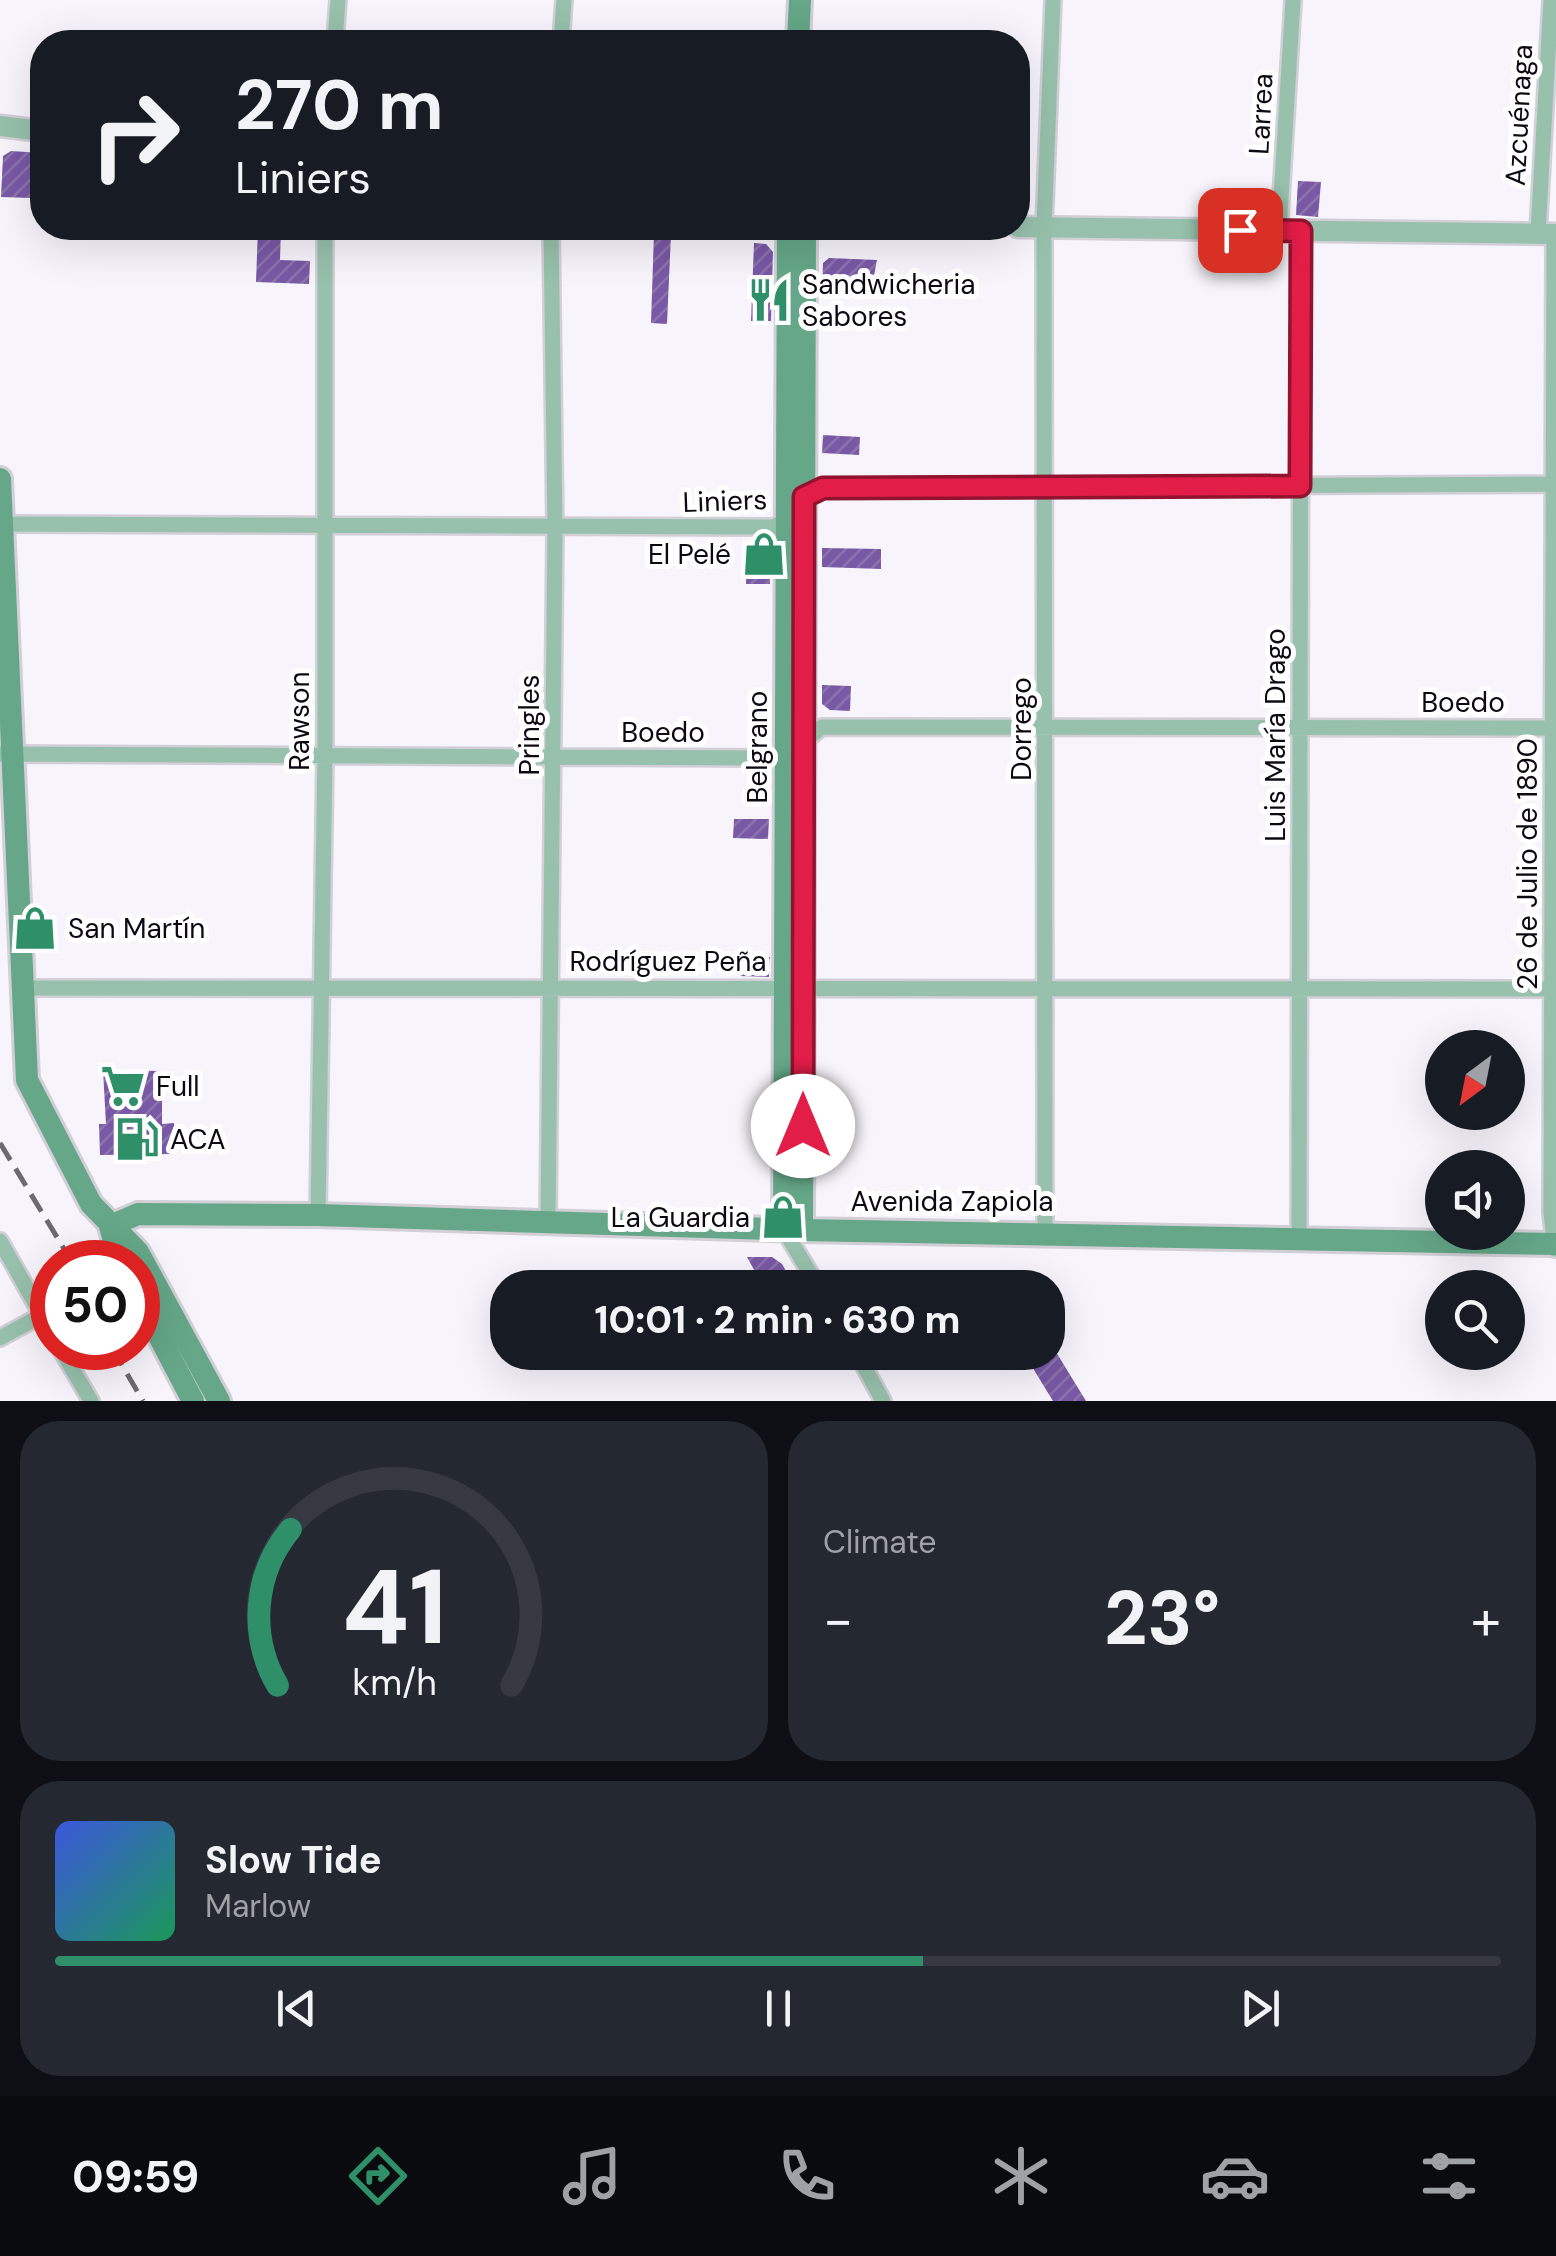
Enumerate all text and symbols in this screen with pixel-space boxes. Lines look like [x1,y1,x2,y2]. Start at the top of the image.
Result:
street label: Azcuénaga [1497,43,1541,187]
text: 270 m [235,60,444,151]
icon: right [70,70,200,200]
street label: Larrea [1240,72,1282,156]
text: Liniers [235,148,371,207]
pin [1198,188,1283,273]
icon: arrive [1213,203,1268,258]
place label: Sandwicheria Sabores [802,266,976,335]
restaurant icon: Sandwicheria Sabores [745,276,793,324]
street label: Liniers [682,481,768,521]
shop icon: El Pelé [740,530,788,578]
place label: El Pelé [648,536,731,573]
street label: Luis María Drago [1257,628,1294,842]
street label: Rawson [281,671,318,771]
street label: Pringles [511,674,548,776]
street label: Dorrego [1003,677,1040,781]
street label: Boedo [1421,684,1505,721]
street label: Belgrano [739,691,776,803]
street label: Boedo [621,714,705,751]
street label: 26 de Julio de 1890 [1509,738,1546,990]
shop icon: San Martín [11,904,59,952]
place label: San Martín [68,910,205,947]
street label: Rodríguez Peña [569,943,767,980]
north arrow [1425,1030,1525,1130]
map controls [1425,1030,1525,1370]
supermarket icon: Full [99,1062,147,1110]
place label: Full [156,1068,200,1105]
position arrow [751,1074,855,1178]
fuel station icon: ACA [113,1115,161,1163]
place label: ACA [170,1121,226,1158]
button: sound [1425,1150,1525,1250]
street label: Avenida Zapiola [851,1183,1053,1220]
shop icon: La Guardia [759,1193,807,1241]
place label: La Guardia [611,1199,750,1236]
speed limit sign: 50 [30,1240,160,1370]
button: search [1425,1270,1525,1370]
text: 10:01 · 2 min · 630 m [595,1295,960,1345]
text: Climate [823,1521,937,1563]
text: 41 [341,1540,447,1675]
text: 23° [1104,1570,1220,1667]
text: − [823,1584,853,1656]
text: + [1471,1584,1501,1656]
text: km/h [352,1660,436,1706]
text: Slow Tide [205,1835,382,1885]
text: Marlow [205,1885,311,1927]
icon: previous [269,1981,324,2036]
icon: pause [751,1981,806,2036]
icon: next [1233,1981,1288,2036]
icon: directions [343,2141,413,2211]
icon: music [557,2141,627,2211]
icon: phone [772,2141,842,2211]
icon: climate [986,2141,1056,2211]
icon: car [1200,2141,1270,2211]
icon: filters [1414,2141,1484,2211]
text: 09:59 [72,2147,199,2206]

